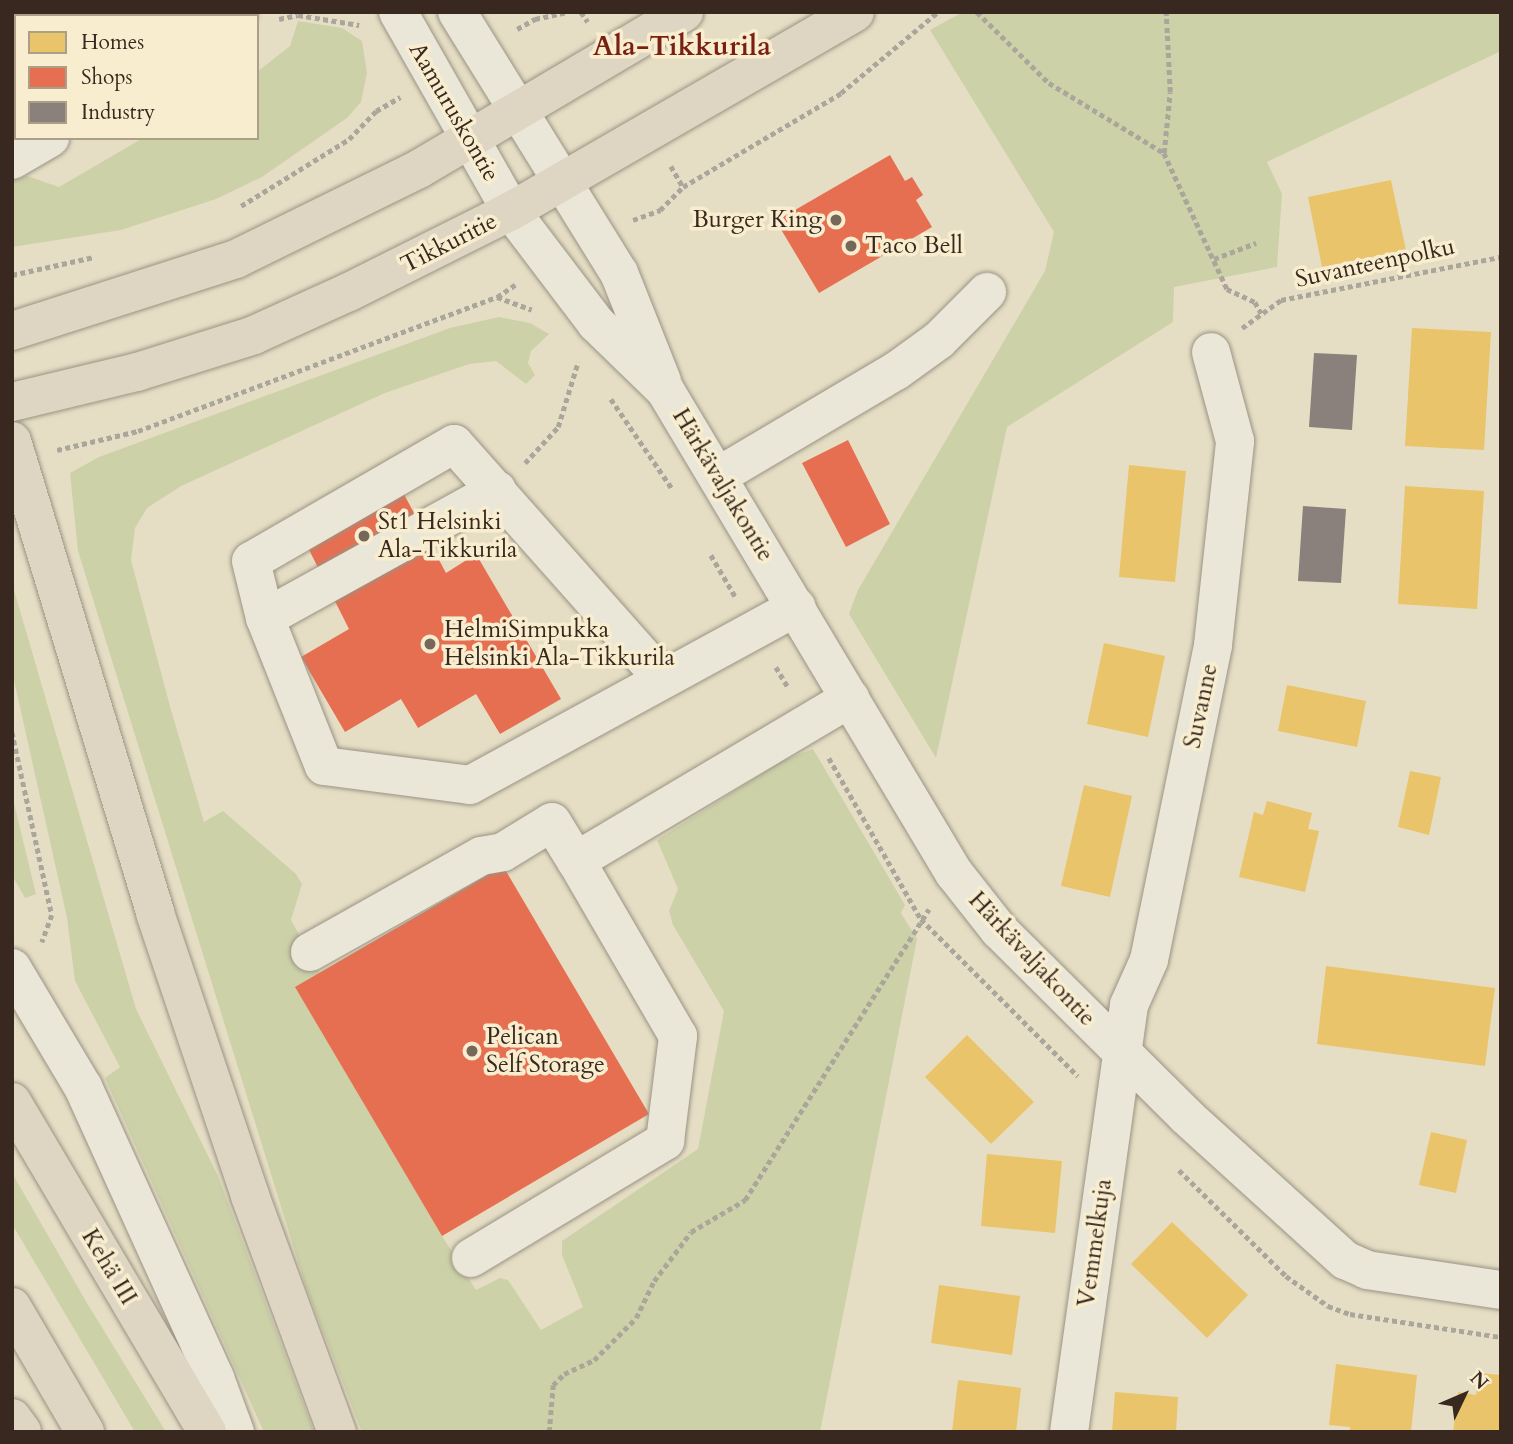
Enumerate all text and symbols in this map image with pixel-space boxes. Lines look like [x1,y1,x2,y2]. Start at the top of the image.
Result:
legend [14,14,259,140]
text: Homes [81,28,144,57]
district label: Ala-Tikkurila [593,29,771,63]
street label: Aamuruskontie [403,37,505,187]
text: Shops [81,63,133,92]
text: Industry [81,98,155,127]
place label: Burger King [693,206,822,234]
street label: Tikkuritie [396,207,502,279]
marker: Burger King [828,212,844,228]
place label: Taco Bell [865,232,963,260]
street label: Suvanteenpolku [1293,232,1457,294]
marker: Taco Bell [843,238,859,254]
street label: Härkävaljakontie [666,403,780,567]
place label: St1 Helsinki Ala-Tikkurila [378,508,517,564]
marker: St1 Helsinki Ala-Tikkurila [356,528,372,544]
place label: HelmiSimpukka Helsinki Ala-Tikkurila [444,616,675,672]
marker: HelmiSimpukka Helsinki Ala-Tikkurila [422,636,438,652]
street label: Suvanne [1178,661,1224,751]
street label: Härkävaljakontie [962,886,1102,1032]
place label: Pelican Self Storage [486,1023,605,1079]
marker: Pelican Self Storage [464,1043,480,1059]
street label: Vemmelkuja [1072,1177,1118,1309]
street label: Kehä III [75,1224,143,1310]
north arrow [1429,1360,1499,1430]
text: N [1464,1365,1494,1395]

